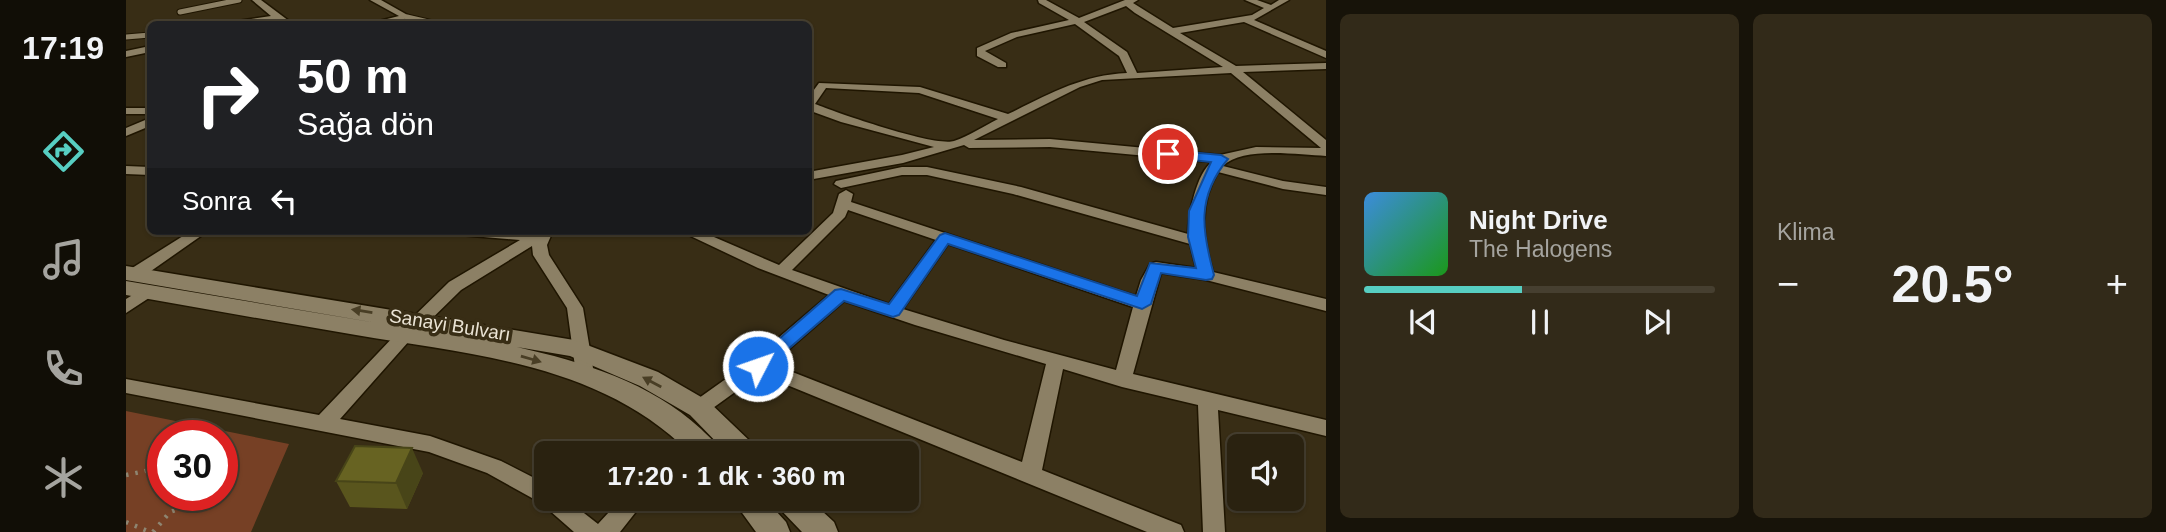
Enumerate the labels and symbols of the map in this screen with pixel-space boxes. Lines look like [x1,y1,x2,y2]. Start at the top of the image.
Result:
pin [1138,124,1198,184]
one-way arrow [351,305,373,316]
street label: Sanayi Bulvarı [388,305,512,345]
position arrow [721,329,795,403]
one-way arrow [520,354,542,365]
one-way arrow [642,376,662,388]
speed limit sign: 30 [147,420,238,511]

